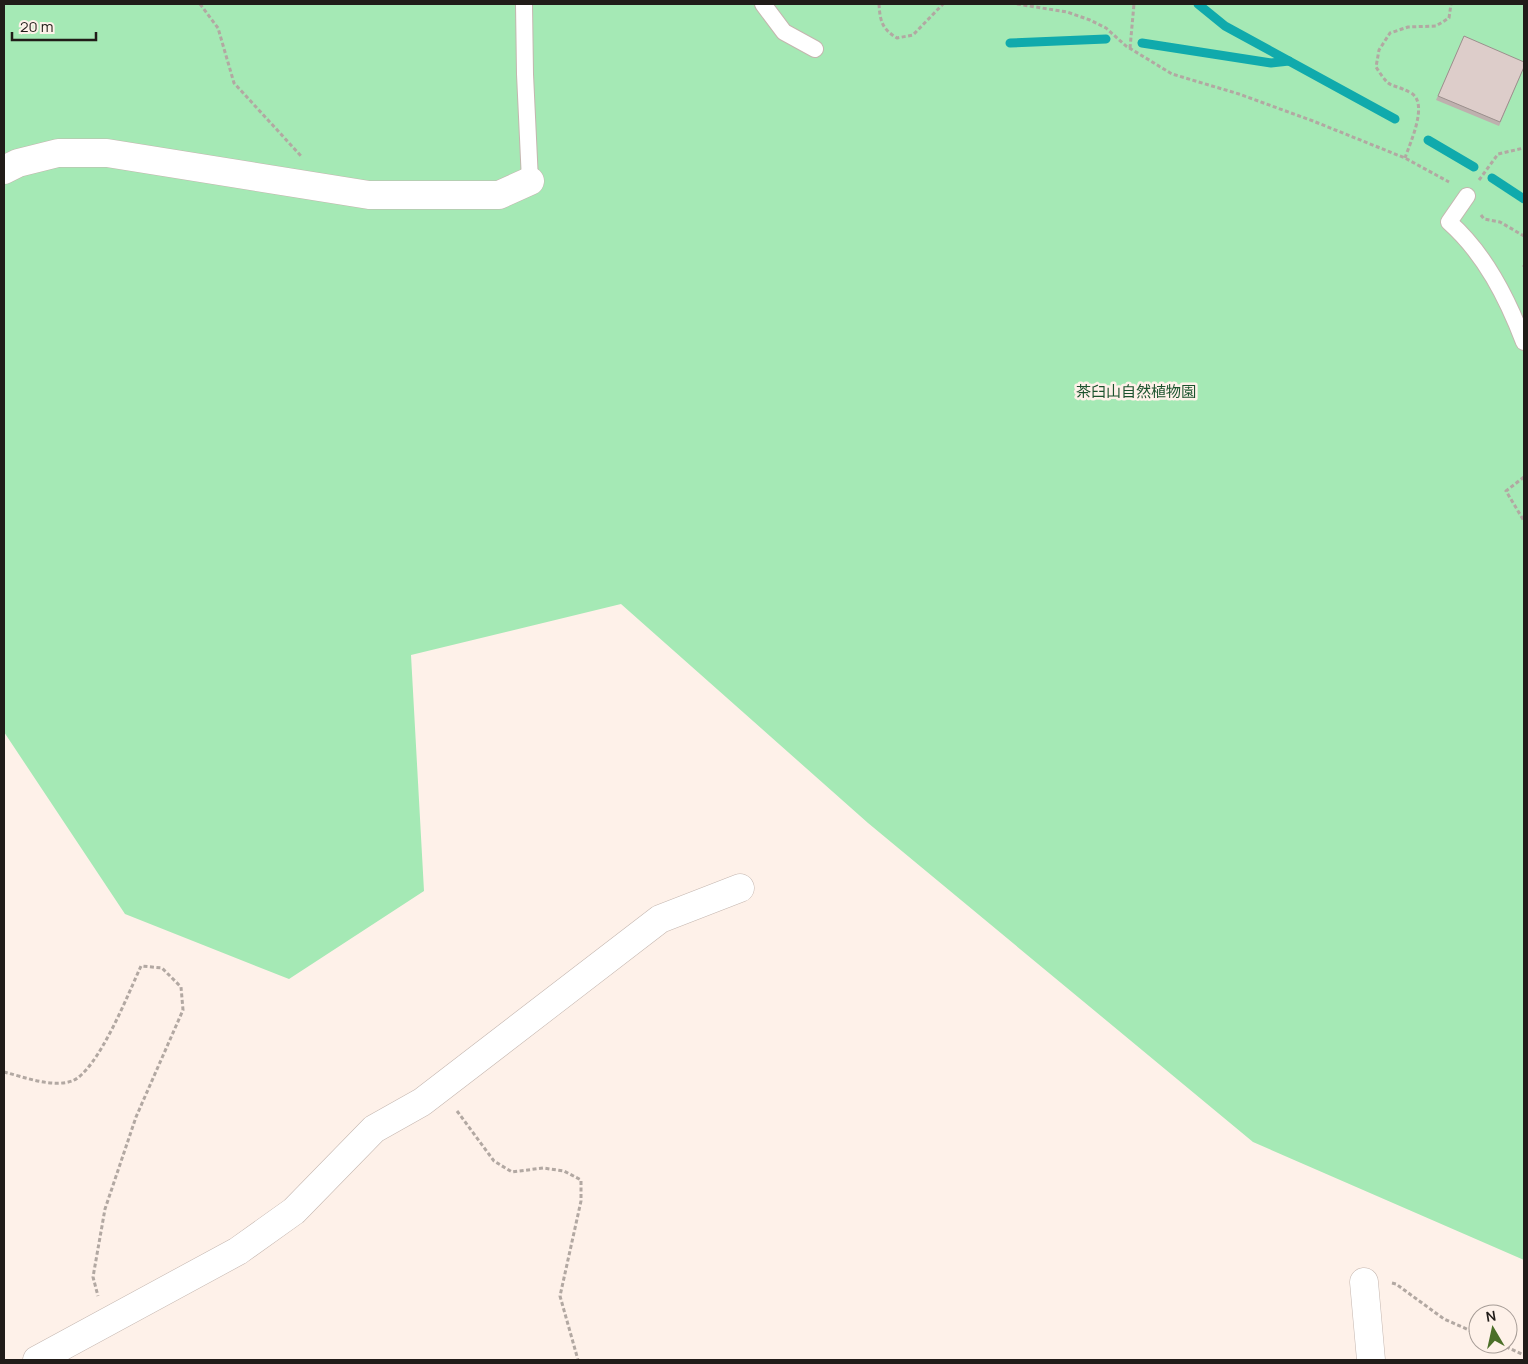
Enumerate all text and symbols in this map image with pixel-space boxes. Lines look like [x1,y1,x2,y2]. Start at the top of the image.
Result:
scale bar [12,10,96,42]
text: 20 m [20,16,53,37]
park label: 茶臼山自然植物園 [1076,381,1196,402]
north arrow [1468,1304,1518,1354]
text: N [1484,1305,1497,1326]

